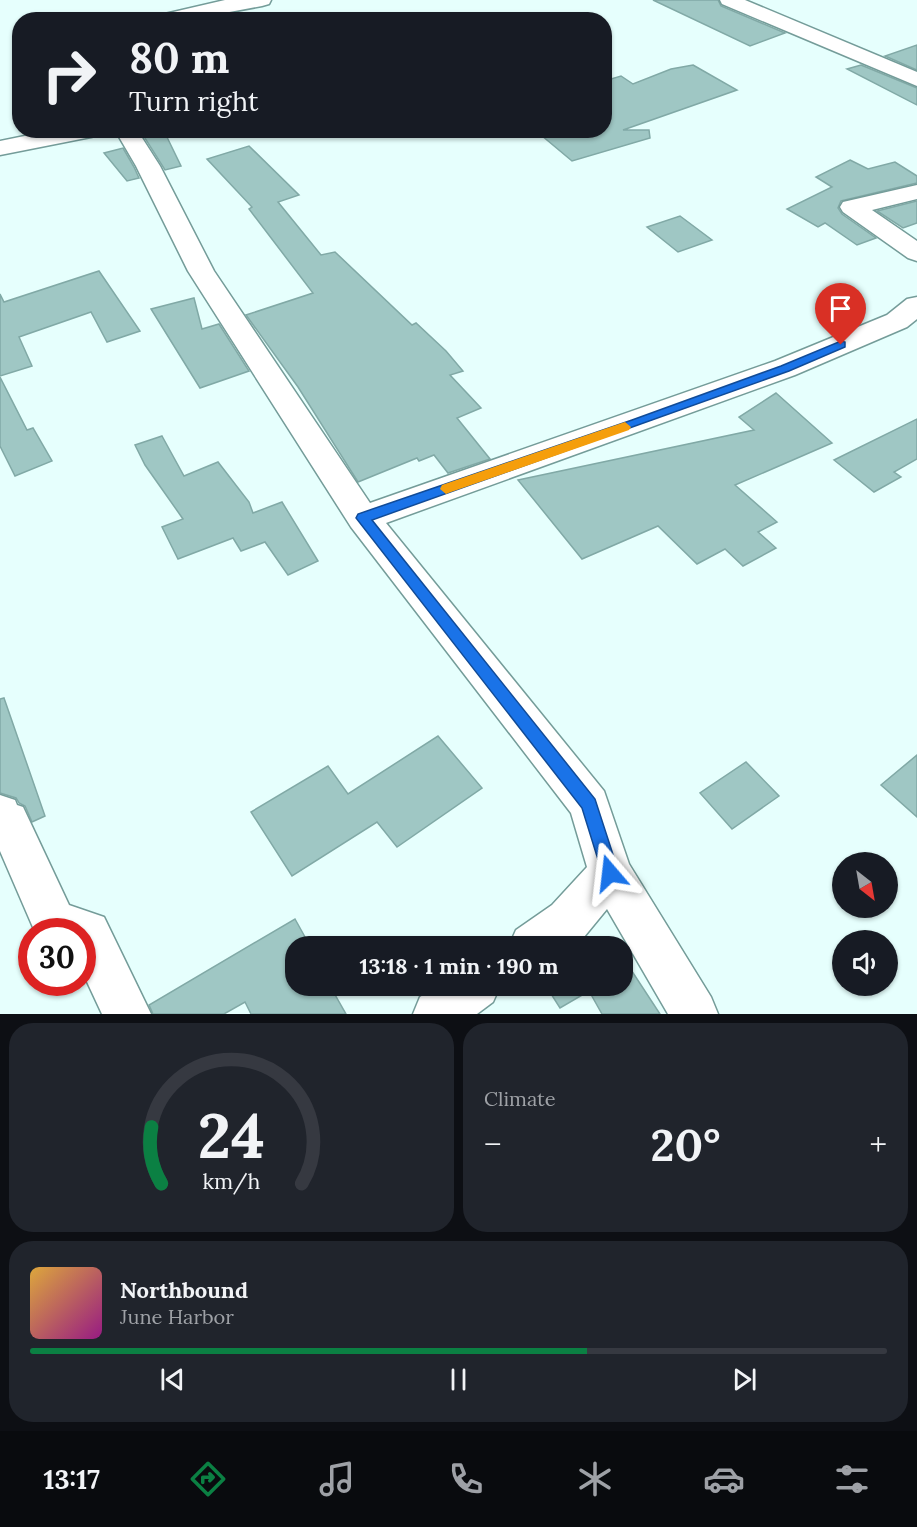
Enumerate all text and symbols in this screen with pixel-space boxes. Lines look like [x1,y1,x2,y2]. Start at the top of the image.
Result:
text: 80 m [129,31,229,85]
icon: right [30,36,108,114]
text: Turn right [129,84,258,118]
pin [815,283,866,345]
icon: arrive [824,292,857,325]
position arrow [578,841,642,905]
north arrow [832,852,898,918]
map controls [832,852,898,996]
speed limit sign: 30 [18,918,96,996]
button: sound [832,930,898,996]
text: 13:18 · 1 min · 190 m [359,952,559,980]
text: Climate [484,1086,556,1111]
text: 24 [198,1095,265,1175]
text: 20° [651,1116,720,1173]
text: − [484,1123,502,1165]
text: + [869,1123,887,1165]
text: km/h [203,1168,261,1196]
text: Northbound [120,1276,248,1304]
text: June Harbor [120,1304,234,1329]
icon: previous [156,1363,189,1396]
icon: pause [442,1363,475,1396]
icon: next [728,1363,761,1396]
icon: directions [187,1458,229,1500]
icon: music [316,1458,358,1500]
icon: phone [445,1458,487,1500]
icon: climate [574,1458,616,1500]
icon: car [703,1458,745,1500]
icon: filters [831,1458,873,1500]
text: 13:17 [43,1462,100,1496]

